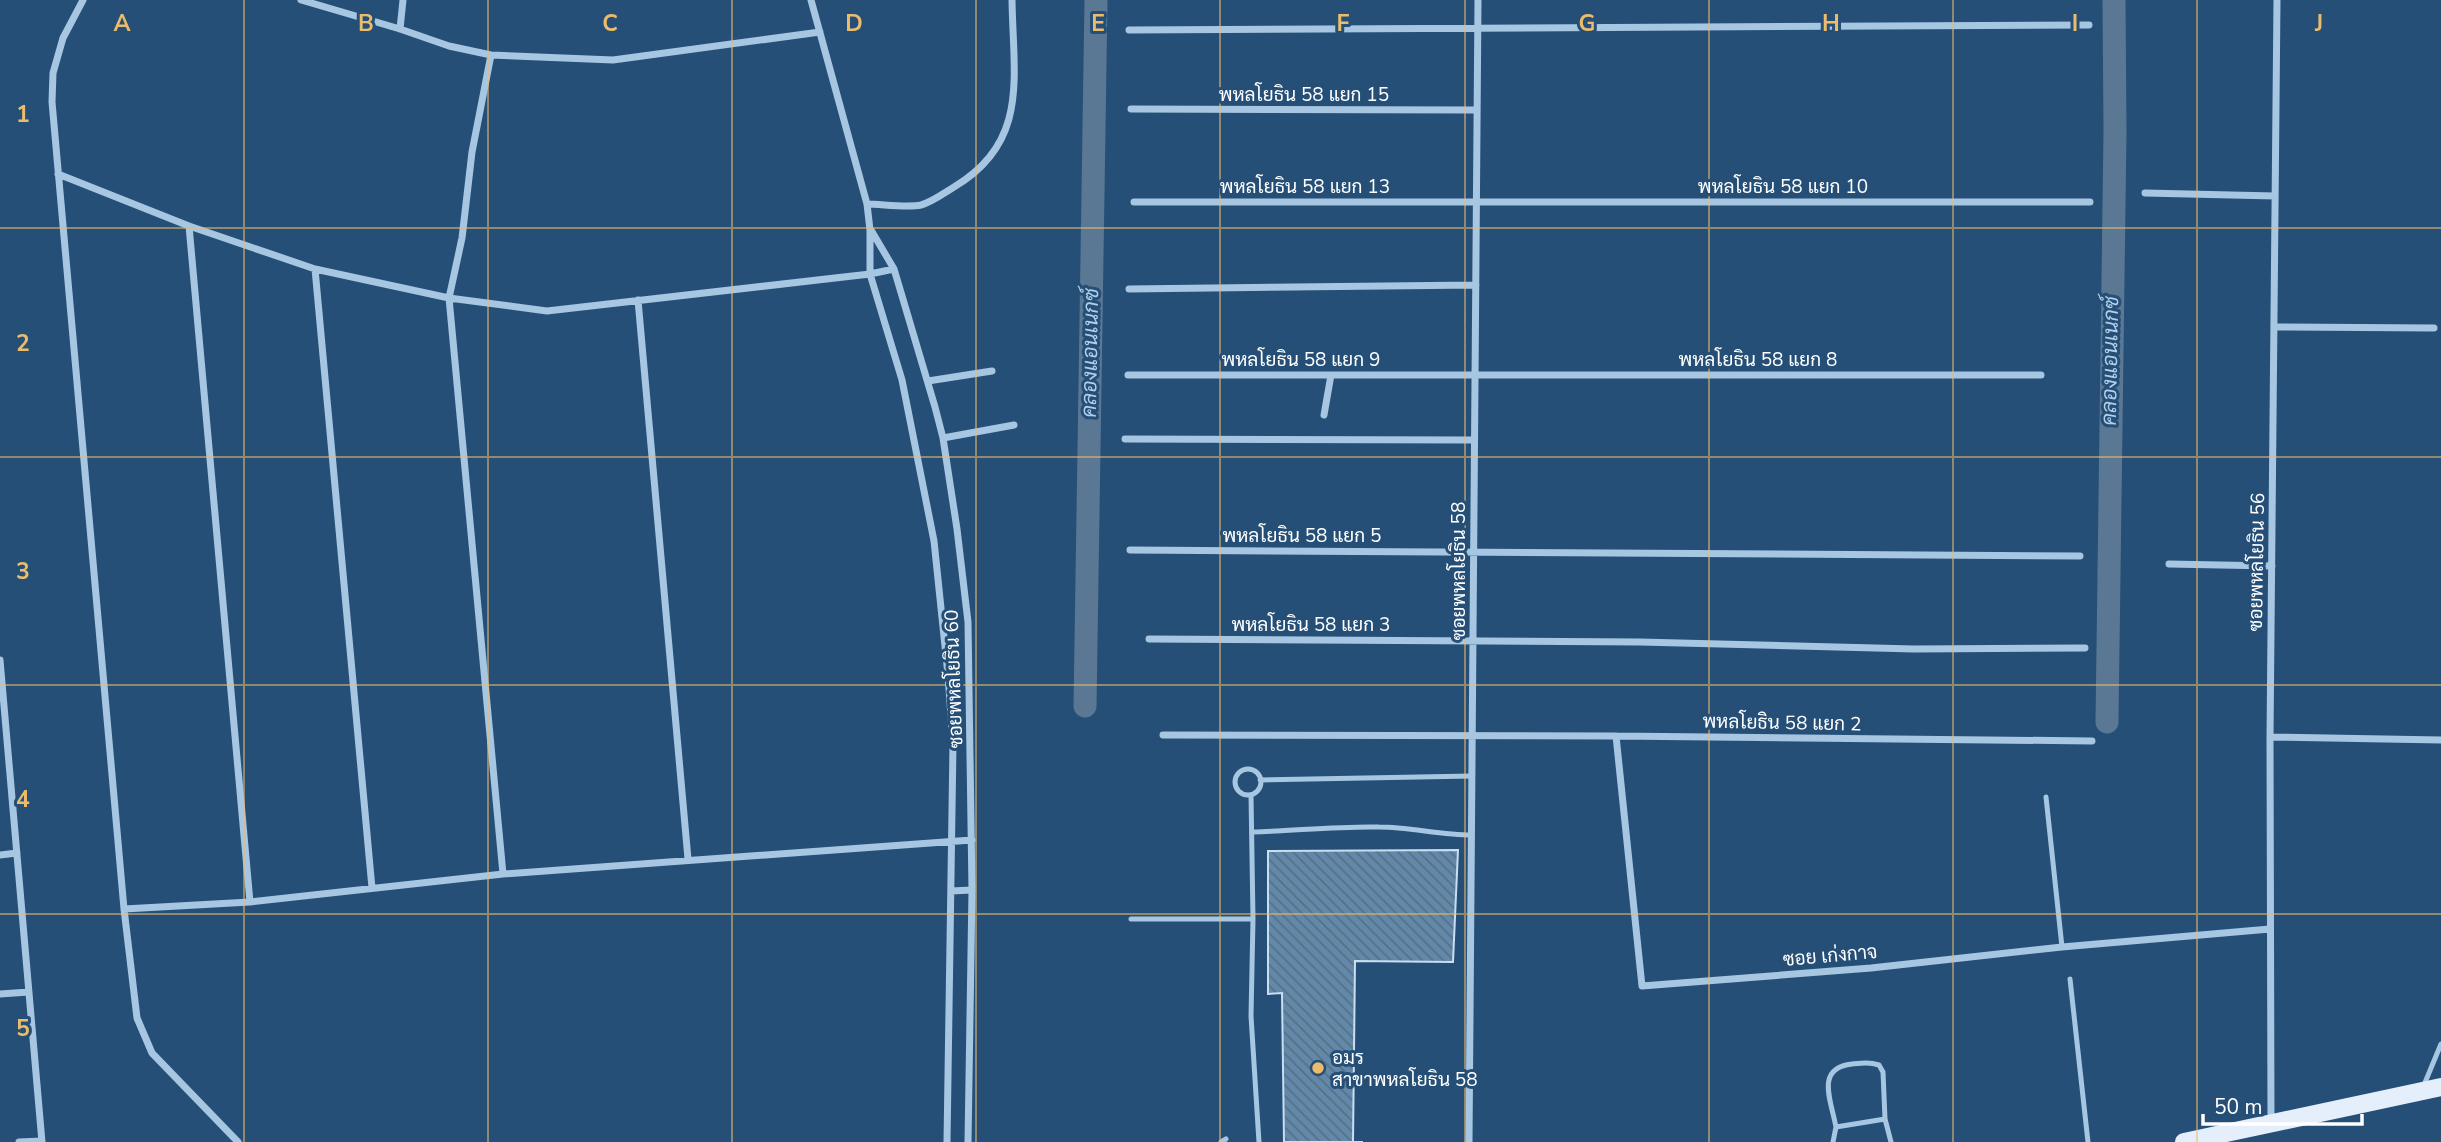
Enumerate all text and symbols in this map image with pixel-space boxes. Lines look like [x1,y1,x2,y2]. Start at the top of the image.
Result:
text: A [113,8,131,39]
text: B [358,8,374,39]
text: C [602,8,618,39]
text: D [845,8,863,39]
text: E [1091,8,1105,39]
text: F [1337,8,1350,39]
text: G [1579,8,1595,39]
text: H [1822,8,1840,39]
text: I [2072,8,2078,39]
text: J [2314,8,2323,39]
street label: พหลโยธิน 58 แยก 15 [1219,82,1389,108]
text: 1 [16,99,30,130]
street label: พหลโยธิน 58 แยก 13 [1220,174,1390,200]
street label: พหลโยธิน 58 แยก 10 [1698,174,1868,200]
water label: คลองแอนเนกซ์ [1075,285,1105,418]
water label: คลองแอนเนกซ์ [2095,293,2125,426]
text: 2 [16,328,30,359]
street label: พหลโยธิน 58 แยก 9 [1222,347,1380,373]
street label: พหลโยธิน 58 แยก 8 [1679,347,1837,373]
street label: ซอยพหลโยธิน 56 [2243,492,2271,632]
street label: ซอยพหลโยธิน 58 [1446,502,1472,640]
street label: พหลโยธิน 58 แยก 5 [1223,523,1381,549]
text: 3 [16,556,30,587]
street label: ซอยพหลโยธิน 60 [939,609,969,749]
street label: พหลโยธิน 58 แยก 3 [1232,612,1390,638]
street label: พหลโยธิน 58 แยก 2 [1702,709,1862,737]
text: 4 [16,784,30,815]
street label: ซอย เก่งกาจ [1782,939,1878,973]
text: 5 [16,1013,30,1044]
place label: อมร สาขาพหลโยธิน 58 [1332,1045,1478,1093]
marker: อมร สาขาพหลโยธิน 58 [1310,1060,1326,1076]
scale bar [2203,1082,2362,1126]
text: 50 m [2214,1093,2263,1121]

